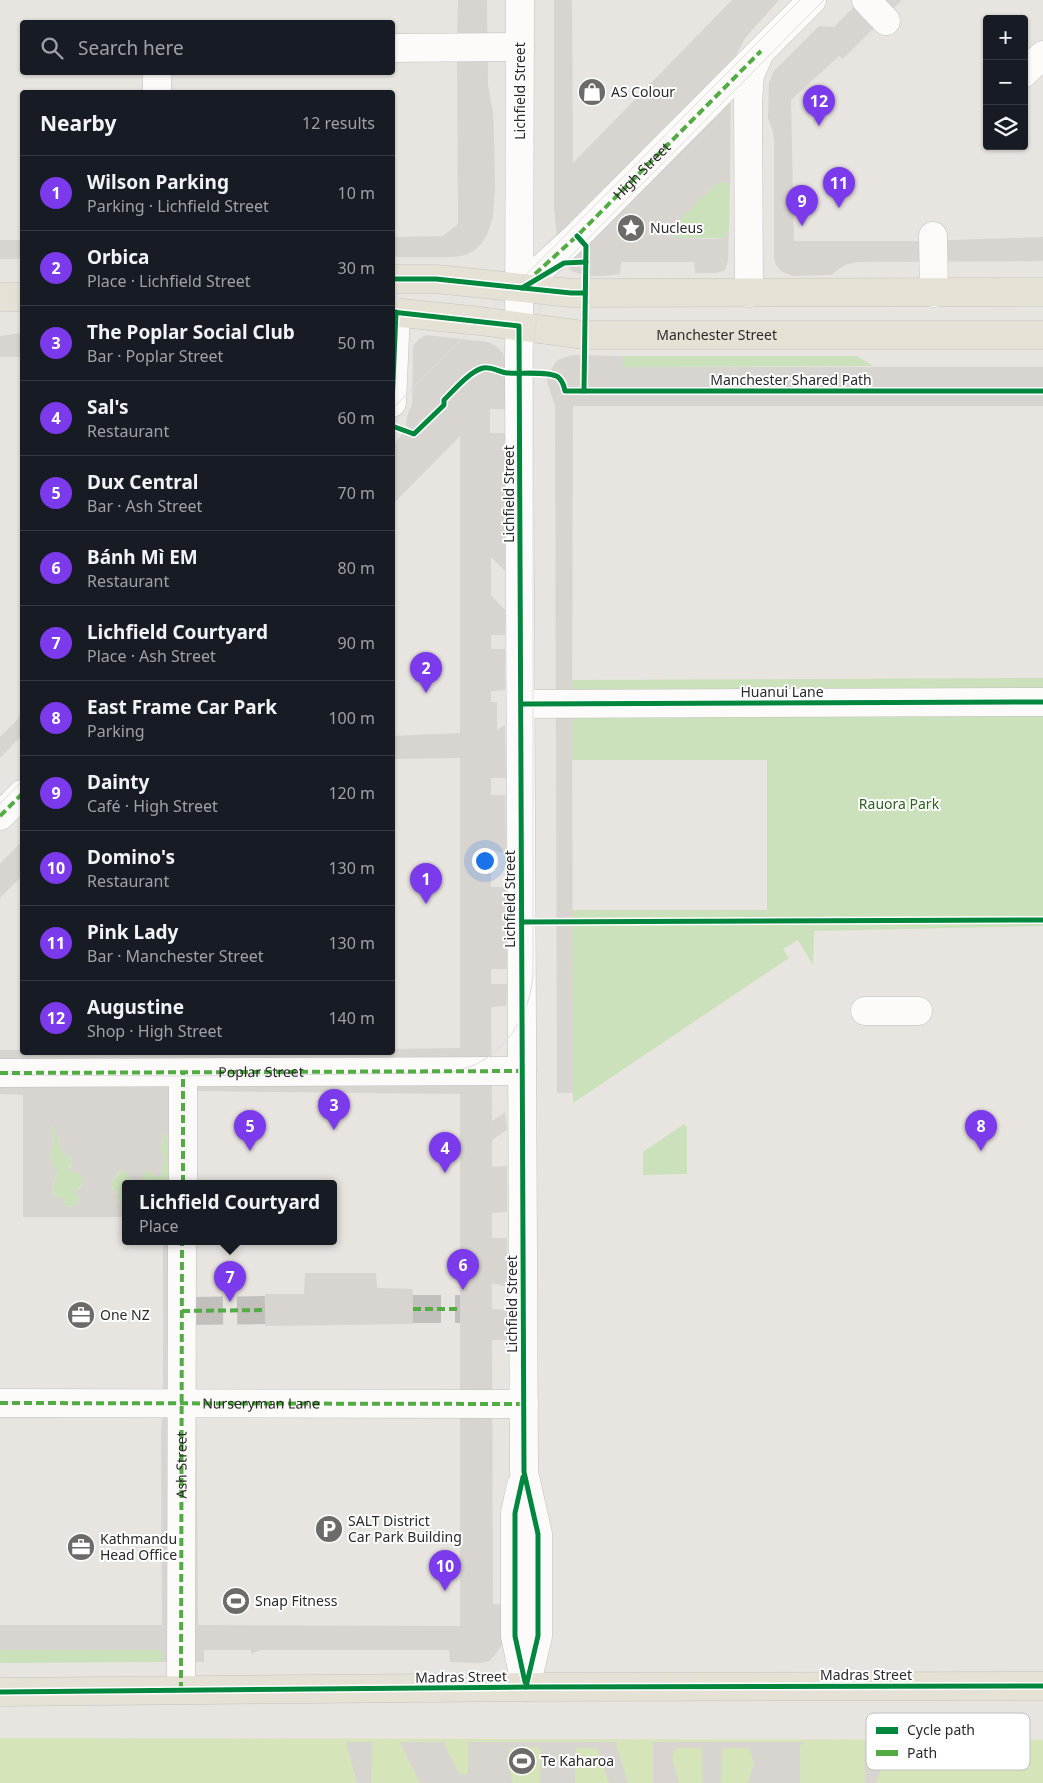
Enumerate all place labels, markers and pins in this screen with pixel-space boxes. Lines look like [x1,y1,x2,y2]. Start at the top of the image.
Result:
shop icon: AS Colour [577,77,607,107]
place label: AS Colour [611,82,675,101]
pin: 12 [803,85,835,126]
pin: 11 [823,167,855,208]
pin: 9 [786,185,818,226]
place icon: Nucleus [616,213,646,243]
place label: Nucleus [650,218,703,237]
pin: 2 [410,652,442,693]
pin: 1 [410,863,442,904]
pin: 3 [318,1089,350,1130]
pin: 5 [234,1110,266,1151]
pin: 8 [965,1110,997,1151]
pin: 4 [429,1132,461,1173]
pin: 6 [447,1249,479,1290]
pin: 7 [214,1261,246,1302]
office icon: One NZ [66,1300,96,1330]
place label: One NZ [100,1305,150,1324]
place label: SALT District Car Park Building [348,1511,462,1546]
parking icon: SALT District Car Park Building [314,1514,344,1544]
place label: Kathmandu Head Office [100,1529,177,1564]
office icon: Kathmandu Head Office [66,1532,96,1562]
pin: 10 [429,1550,461,1591]
sports icon: Snap Fitness [221,1586,251,1616]
place label: Snap Fitness [255,1591,338,1610]
sports icon: Te Kaharoa [507,1746,537,1776]
place label: Te Kaharoa [541,1751,614,1770]

